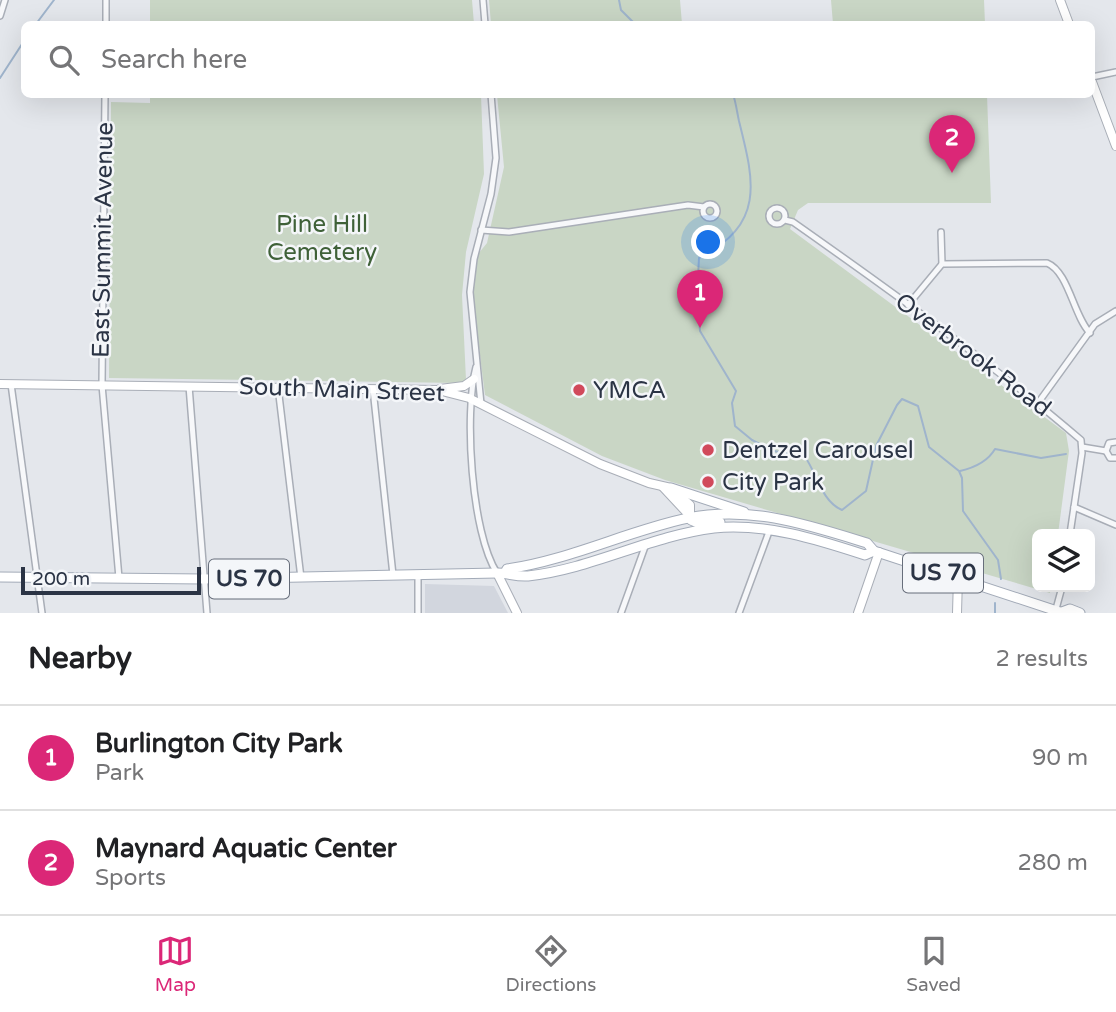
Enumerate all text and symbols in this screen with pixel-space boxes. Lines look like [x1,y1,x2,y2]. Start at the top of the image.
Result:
search box [21,21,1095,98]
icon: search [45,41,83,79]
text: Search here [101,44,247,75]
pin: 2 [929,115,975,173]
street label: East Summit Avenue [86,122,120,358]
park label: Pine Hill Cemetery [267,210,377,267]
your location [691,225,725,259]
pin: 1 [677,270,723,328]
street label: Overbrook Road [889,287,1057,423]
street label: South Main Street [238,372,446,408]
place label: YMCA [593,376,666,405]
marker: YMCA [571,382,587,398]
place label: Dentzel Carousel [722,436,914,465]
marker: Dentzel Carousel [700,442,716,458]
place label: City Park [722,468,824,497]
marker: City Park [700,474,716,490]
map controls [1032,529,1095,592]
button: layers [1032,529,1095,592]
road number: US 70 [903,554,983,593]
road number: US 70 [209,559,289,598]
scale bar [21,564,201,596]
text: 200 m [32,568,90,590]
text: Nearby [28,640,132,677]
text: 2 results [995,645,1088,673]
text: Burlington City Park [95,728,343,759]
text: 1 [44,744,58,772]
text: 90 m [1032,744,1088,772]
text: Park [95,759,144,787]
text: Maynard Aquatic Center [95,833,397,864]
text: 2 [44,849,58,877]
text: 280 m [1018,849,1088,877]
text: Sports [95,864,166,892]
tab: Map [155,932,196,996]
tab: Directions [506,932,597,996]
tab: Saved [906,932,961,996]

